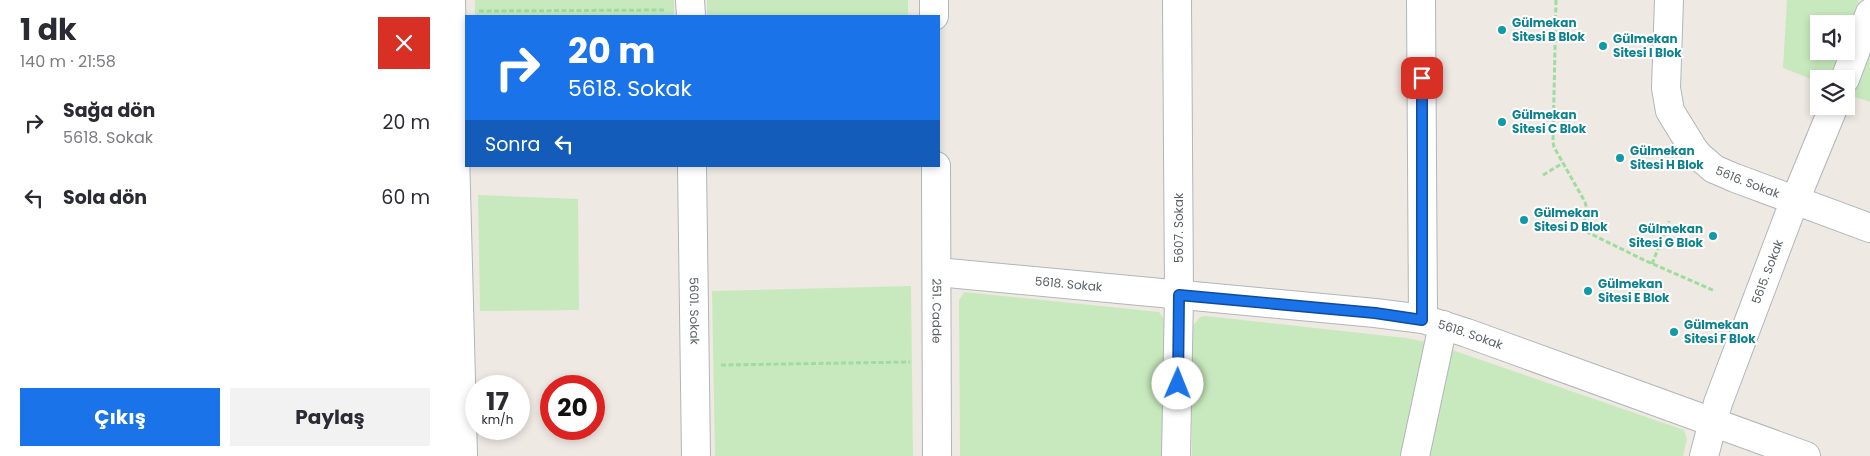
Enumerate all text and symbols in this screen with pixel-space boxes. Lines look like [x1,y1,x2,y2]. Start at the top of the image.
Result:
text: 1 dk [20,8,77,51]
place label: Gülmekan Sitesi B Blok [1512,14,1586,45]
map controls [1810,15,1855,115]
button: sound [1810,15,1855,60]
button: close [378,17,430,69]
marker: Gülmekan Sitesi B Blok [1496,24,1508,36]
text: 20 m [568,26,655,75]
place label: Gülmekan Sitesi I Blok [1613,30,1682,61]
icon: right [485,35,550,100]
marker: Gülmekan Sitesi I Blok [1597,40,1609,52]
text: 140 m · 21:58 [20,50,116,73]
pin [1401,57,1443,99]
icon: arrive [1408,64,1436,92]
button: layers [1810,70,1855,115]
text: 5618. Sokak [568,73,692,104]
text: Sağa dön [63,97,155,124]
place label: Gülmekan Sitesi C Blok [1512,106,1587,137]
icon: right [20,109,48,137]
text: 20 m [382,109,430,136]
marker: Gülmekan Sitesi C Blok [1496,116,1508,128]
text: 5618. Sokak [63,126,153,149]
icon: left [550,130,578,158]
text: Sonra [485,131,540,158]
place label: Gülmekan Sitesi H Blok [1630,142,1704,173]
marker: Gülmekan Sitesi H Blok [1614,152,1626,164]
street label: 5616. Sokak [1713,162,1783,202]
icon: left [20,184,48,212]
text: Sola dön [63,184,147,211]
text: 60 m [381,184,430,211]
street label: 5607. Sokak [1170,192,1187,263]
place label: Gülmekan Sitesi D Blok [1534,204,1608,235]
marker: Gülmekan Sitesi D Blok [1518,214,1530,226]
place label: Gülmekan Sitesi G Blok [1629,220,1704,251]
marker: Gülmekan Sitesi G Blok [1707,230,1719,242]
street label: 5615. Sokak [1747,236,1787,306]
street label: 5618. Sokak [1034,272,1104,295]
place label: Gülmekan Sitesi E Blok [1598,275,1670,306]
street label: 5601. Sokak [686,277,703,346]
street label: 251. Cadde [928,278,946,344]
marker: Gülmekan Sitesi E Blok [1582,285,1594,297]
street label: 5618. Sokak [1436,315,1506,354]
place label: Gülmekan Sitesi F Blok [1684,316,1756,347]
marker: Gülmekan Sitesi F Blok [1668,326,1680,338]
position arrow [1151,357,1203,409]
speed limit sign: 20 [540,375,605,440]
text: 17 [486,384,509,419]
button: Çıkış [20,388,220,446]
button: Paylaş [230,388,430,446]
text: km/h [482,411,513,428]

